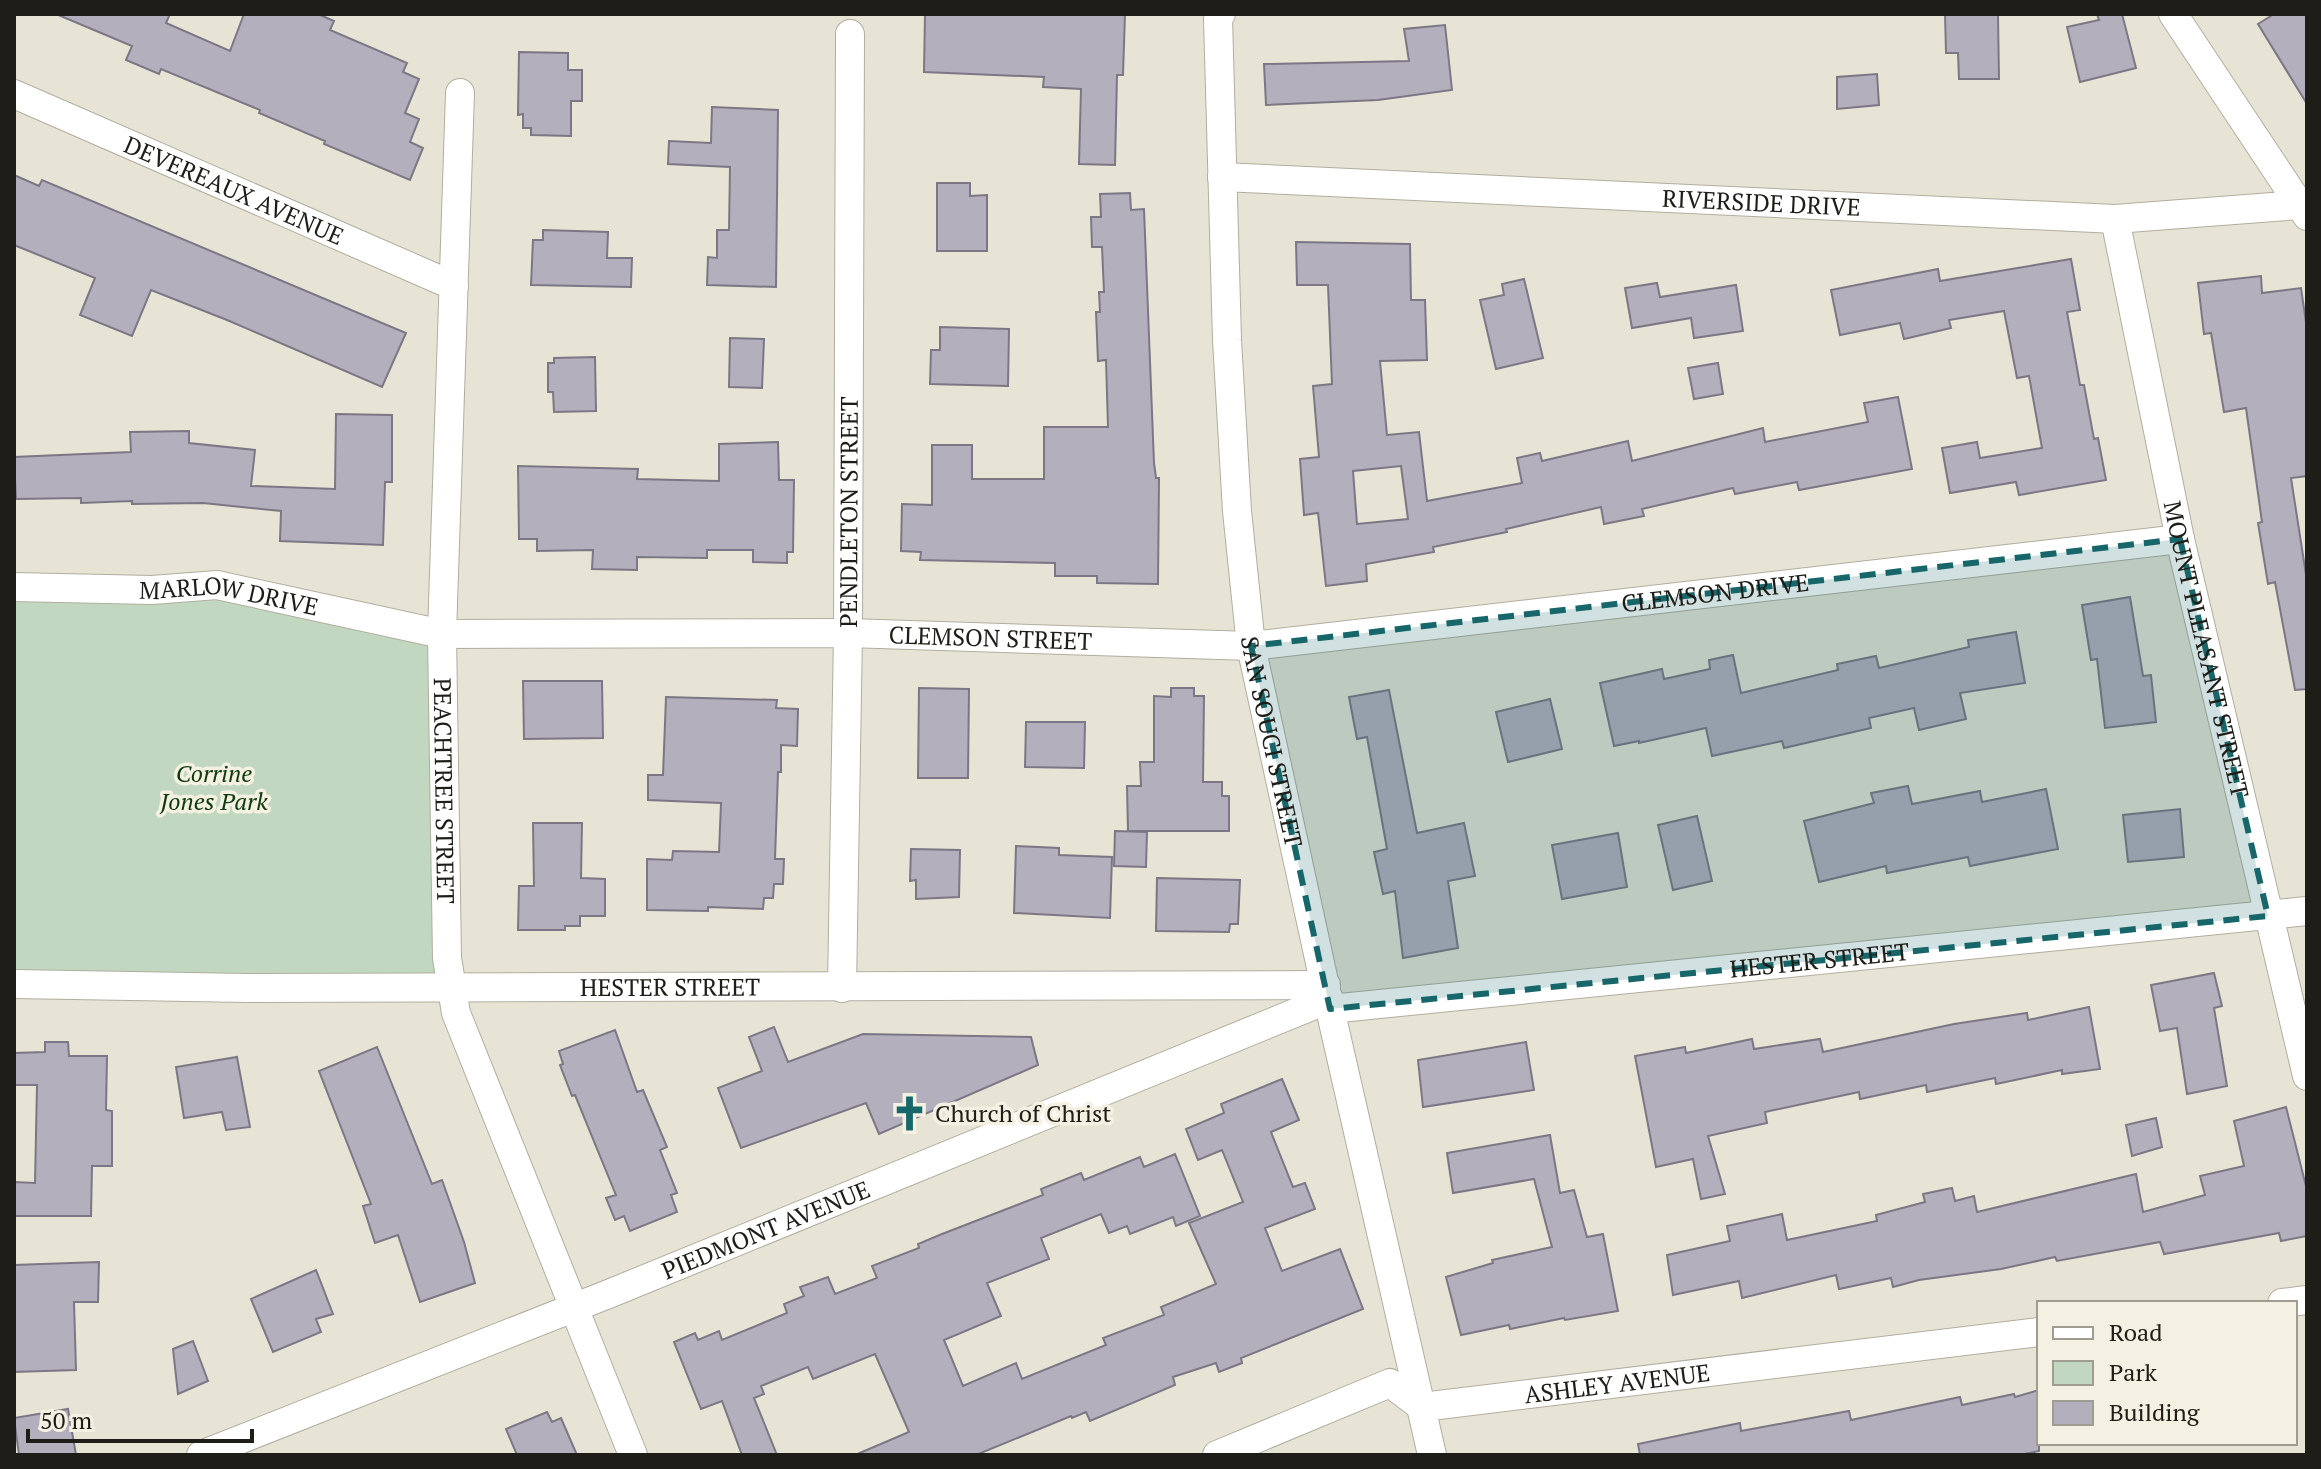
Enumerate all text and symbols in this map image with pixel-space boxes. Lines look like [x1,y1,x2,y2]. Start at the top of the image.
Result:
street label: DEVEREAUX AVENUE [119,128,349,252]
street label: RIVERSIDE DRIVE [1661,182,1861,223]
street label: PENDLETON STREET [832,396,865,628]
street label: MOUNT PLEASANT STREET [2157,498,2257,801]
street label: CLEMSON DRIVE [1620,566,1811,619]
street label: MARLOW DRIVE [139,569,322,623]
street label: CLEMSON STREET [888,618,1093,657]
street label: SAN SOUCI STREET [1234,635,1310,850]
street label: PEACHTREE STREET [427,677,462,904]
park label: Corrine Jones Park [159,757,268,817]
street label: HESTER STREET [1728,935,1911,985]
street label: HESTER STREET [580,971,760,1003]
church icon: Church of Christ [890,1094,928,1132]
place label: Church of Christ [935,1097,1111,1129]
street label: PIEDMONT AVENUE [657,1173,875,1287]
legend [2037,1301,2297,1445]
text: Road [2109,1316,2163,1348]
street label: ASHLEY AVENUE [1523,1356,1712,1410]
text: Park [2109,1356,2158,1388]
scale bar [28,1393,252,1443]
text: Building [2109,1396,2200,1428]
text: 50 m [40,1404,92,1436]

